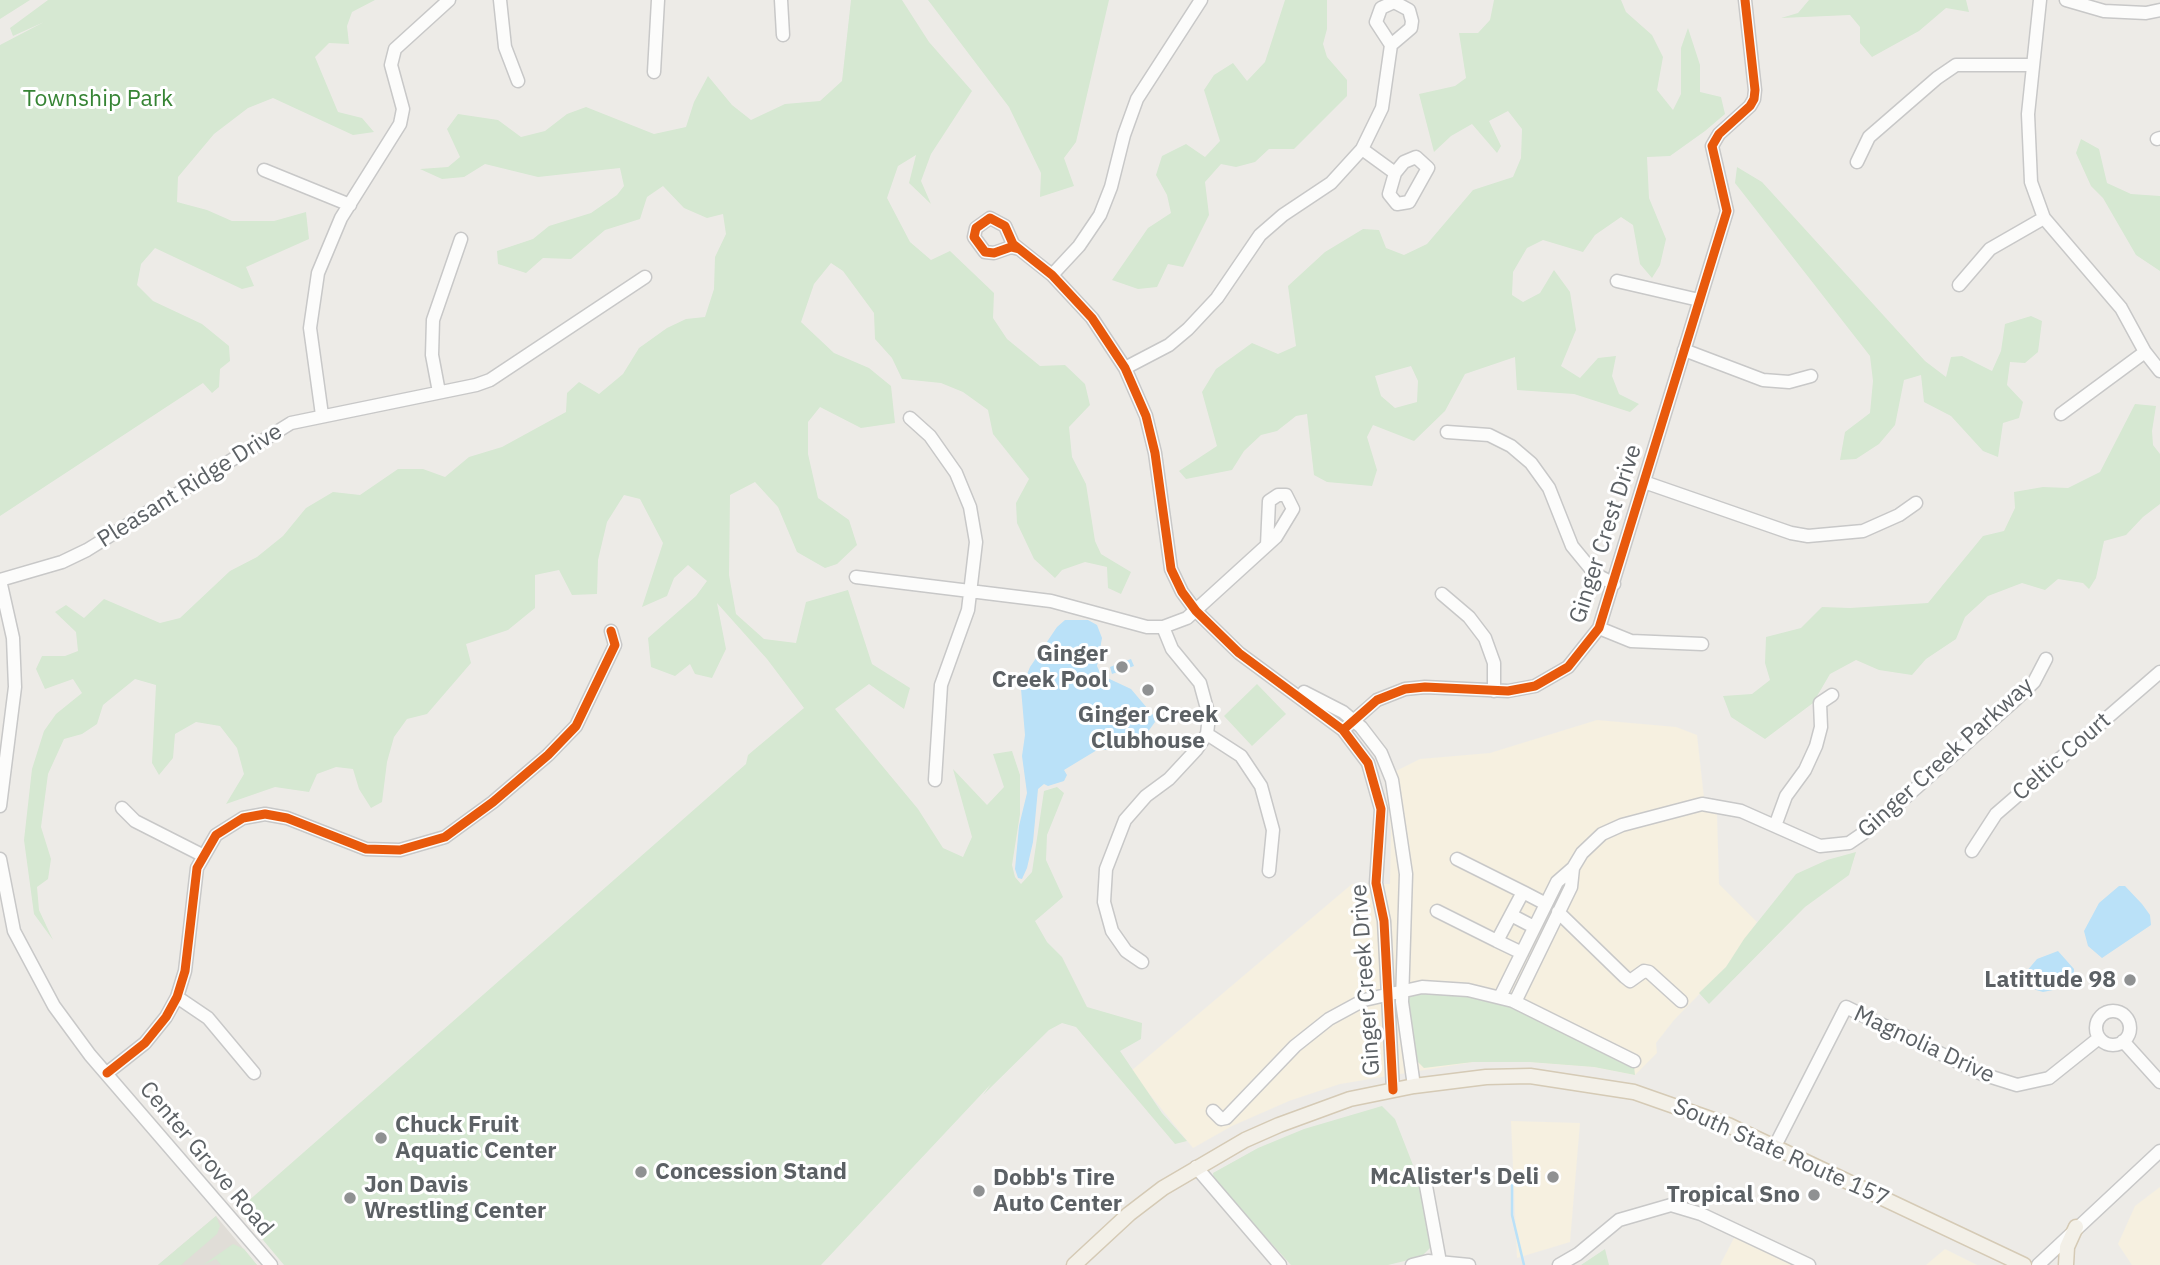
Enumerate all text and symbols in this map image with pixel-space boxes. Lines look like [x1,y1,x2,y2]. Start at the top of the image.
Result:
park label: Township Park [23,85,173,113]
street label: Pleasant Ridge Drive [93,418,287,554]
street label: Ginger Crest Drive [1564,441,1648,627]
place label: Ginger Creek Pool [992,640,1108,694]
marker: Ginger Creek Pool [1114,659,1130,675]
street label: Ginger Creek Parkway [1853,672,2039,844]
marker: Ginger Creek Clubhouse [1140,682,1156,698]
place label: Ginger Creek Clubhouse [1078,701,1218,755]
street label: Celtic Court [2007,707,2117,807]
street label: Ginger Creek Drive [1346,883,1386,1077]
place label: Latittude 98 [1984,966,2116,994]
marker: Latittude 98 [2122,972,2138,988]
street label: Magnolia Drive [1849,1000,1999,1090]
street label: Center Grove Road [133,1076,279,1242]
street label: South State Route 157 [1669,1093,1893,1213]
place label: Chuck Fruit Aquatic Center [395,1111,557,1165]
marker: Chuck Fruit Aquatic Center [373,1130,389,1146]
place label: Concession Stand [655,1158,847,1186]
place label: McAlister's Deli [1370,1163,1539,1191]
marker: Concession Stand [633,1164,649,1180]
place label: Dobb's Tire Auto Center [993,1164,1122,1218]
marker: McAlister's Deli [1545,1169,1561,1185]
place label: Jon Davis Wrestling Center [364,1171,546,1225]
place label: Tropical Sno [1666,1181,1800,1209]
marker: Dobb's Tire Auto Center [971,1183,987,1199]
marker: Tropical Sno [1806,1187,1822,1203]
marker: Jon Davis Wrestling Center [342,1190,358,1206]

